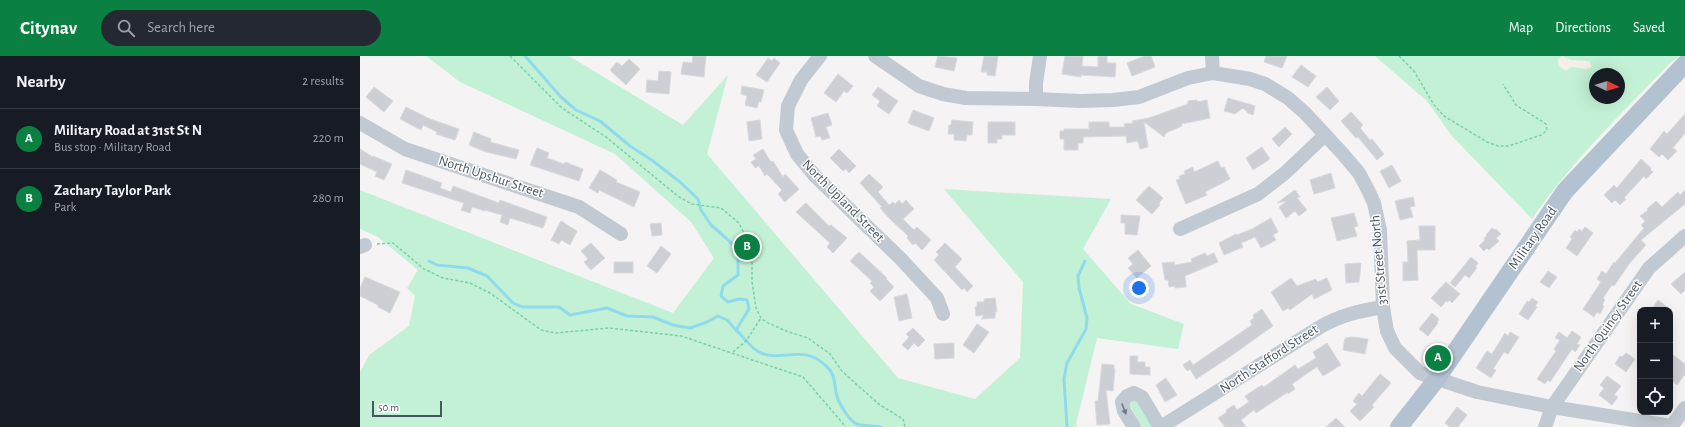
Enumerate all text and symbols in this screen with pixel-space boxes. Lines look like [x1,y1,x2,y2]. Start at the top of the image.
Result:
search box [101,10,381,46]
icon: search [115,17,137,39]
text: Citynav [20,19,77,38]
text: Search here [147,20,215,35]
text: Map [1509,21,1533,35]
text: Directions [1555,21,1611,35]
text: Saved [1633,21,1665,35]
north arrow [1589,68,1625,104]
text: Nearby [16,73,66,90]
text: 2 results [302,75,344,88]
text: Military Road at 31st St N [54,123,202,138]
text: A [25,132,33,145]
text: 220 m [313,132,344,145]
text: Bus stop · Military Road [54,141,171,154]
street label: North Upshur Street [437,153,546,201]
street label: North Upland Street [799,157,887,245]
text: Zachary Taylor Park [54,183,171,198]
text: B [25,192,33,205]
text: 280 m [313,192,344,205]
text: Park [54,201,76,214]
street label: Military Road [1506,204,1560,272]
street label: 31st Street North [1368,215,1390,305]
pin: B [734,232,760,262]
street label: North Quincy Street [1571,277,1645,374]
your location [1129,278,1149,298]
map controls [1637,307,1673,415]
button: + [1637,307,1673,343]
street label: North Stafford Street [1217,322,1321,396]
pin: A [1425,343,1451,373]
button: − [1637,343,1673,379]
button: locate [1637,379,1673,415]
scale bar [372,399,442,418]
text: 50 m [378,402,399,413]
one-way arrow [1122,403,1128,415]

